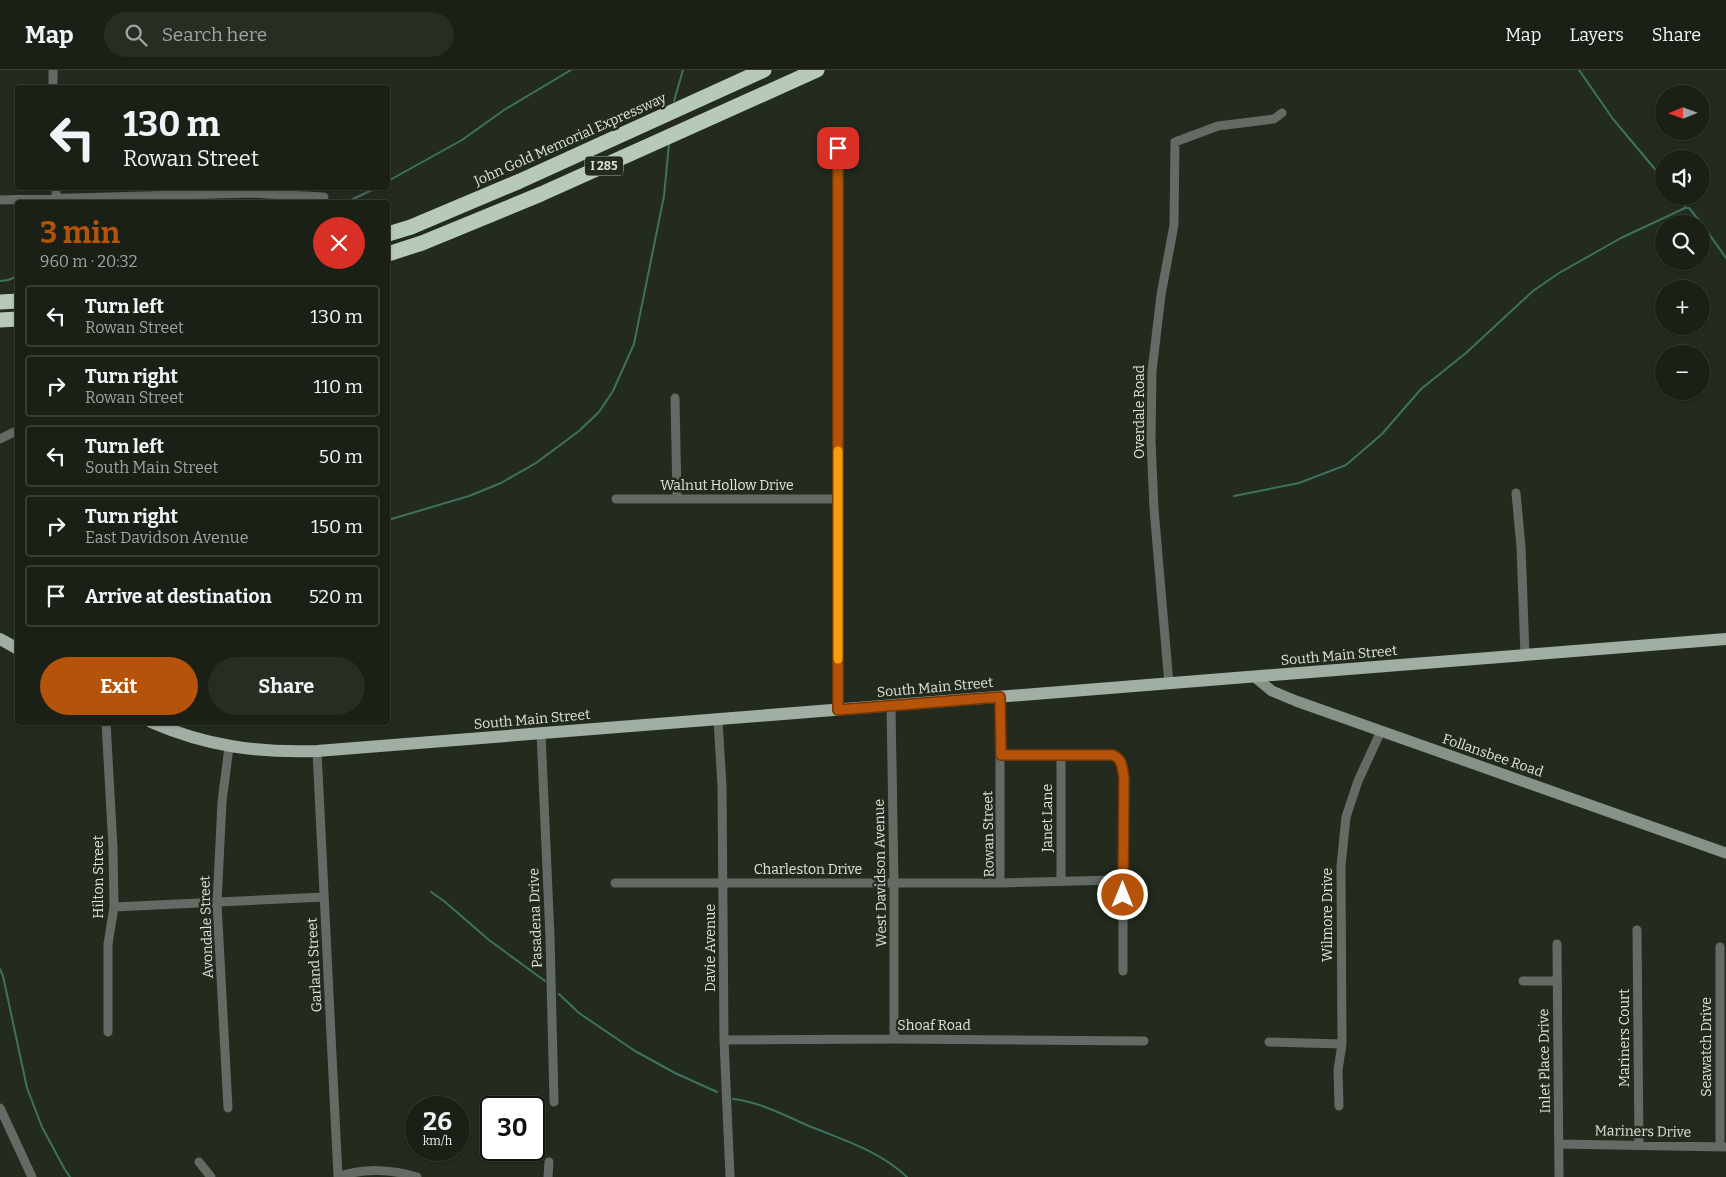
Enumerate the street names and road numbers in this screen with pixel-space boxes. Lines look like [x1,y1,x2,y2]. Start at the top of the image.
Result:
street label: John Gold Memorial Expressway [471,89,669,190]
road number: I 285 [585,156,623,175]
street label: Overdale Road [1131,365,1148,459]
street label: Walnut Hollow Drive [660,477,794,494]
street label: South Main Street [1280,642,1398,669]
street label: South Main Street [876,674,994,701]
street label: South Main Street [473,706,591,733]
street label: Follansbee Road [1440,730,1545,781]
street label: Janet Lane [1039,784,1056,853]
street label: Rowan Street [979,791,998,877]
street label: West Davidson Avenue [871,799,890,947]
street label: Hilton Street [90,835,107,919]
street label: Charleston Drive [754,861,862,878]
street label: Pasadena Drive [525,868,546,968]
street label: Wilmore Drive [1319,868,1336,962]
street label: Avondale Street [196,875,217,979]
street label: Davie Avenue [702,904,719,992]
street label: Garland Street [304,917,325,1013]
street label: Mariners Court [1616,989,1633,1087]
street label: Seawatch Drive [1698,997,1715,1097]
street label: Inlet Place Drive [1535,1008,1554,1114]
street label: Shoaf Road [897,1017,971,1034]
street label: Mariners Drive [1595,1122,1691,1141]

